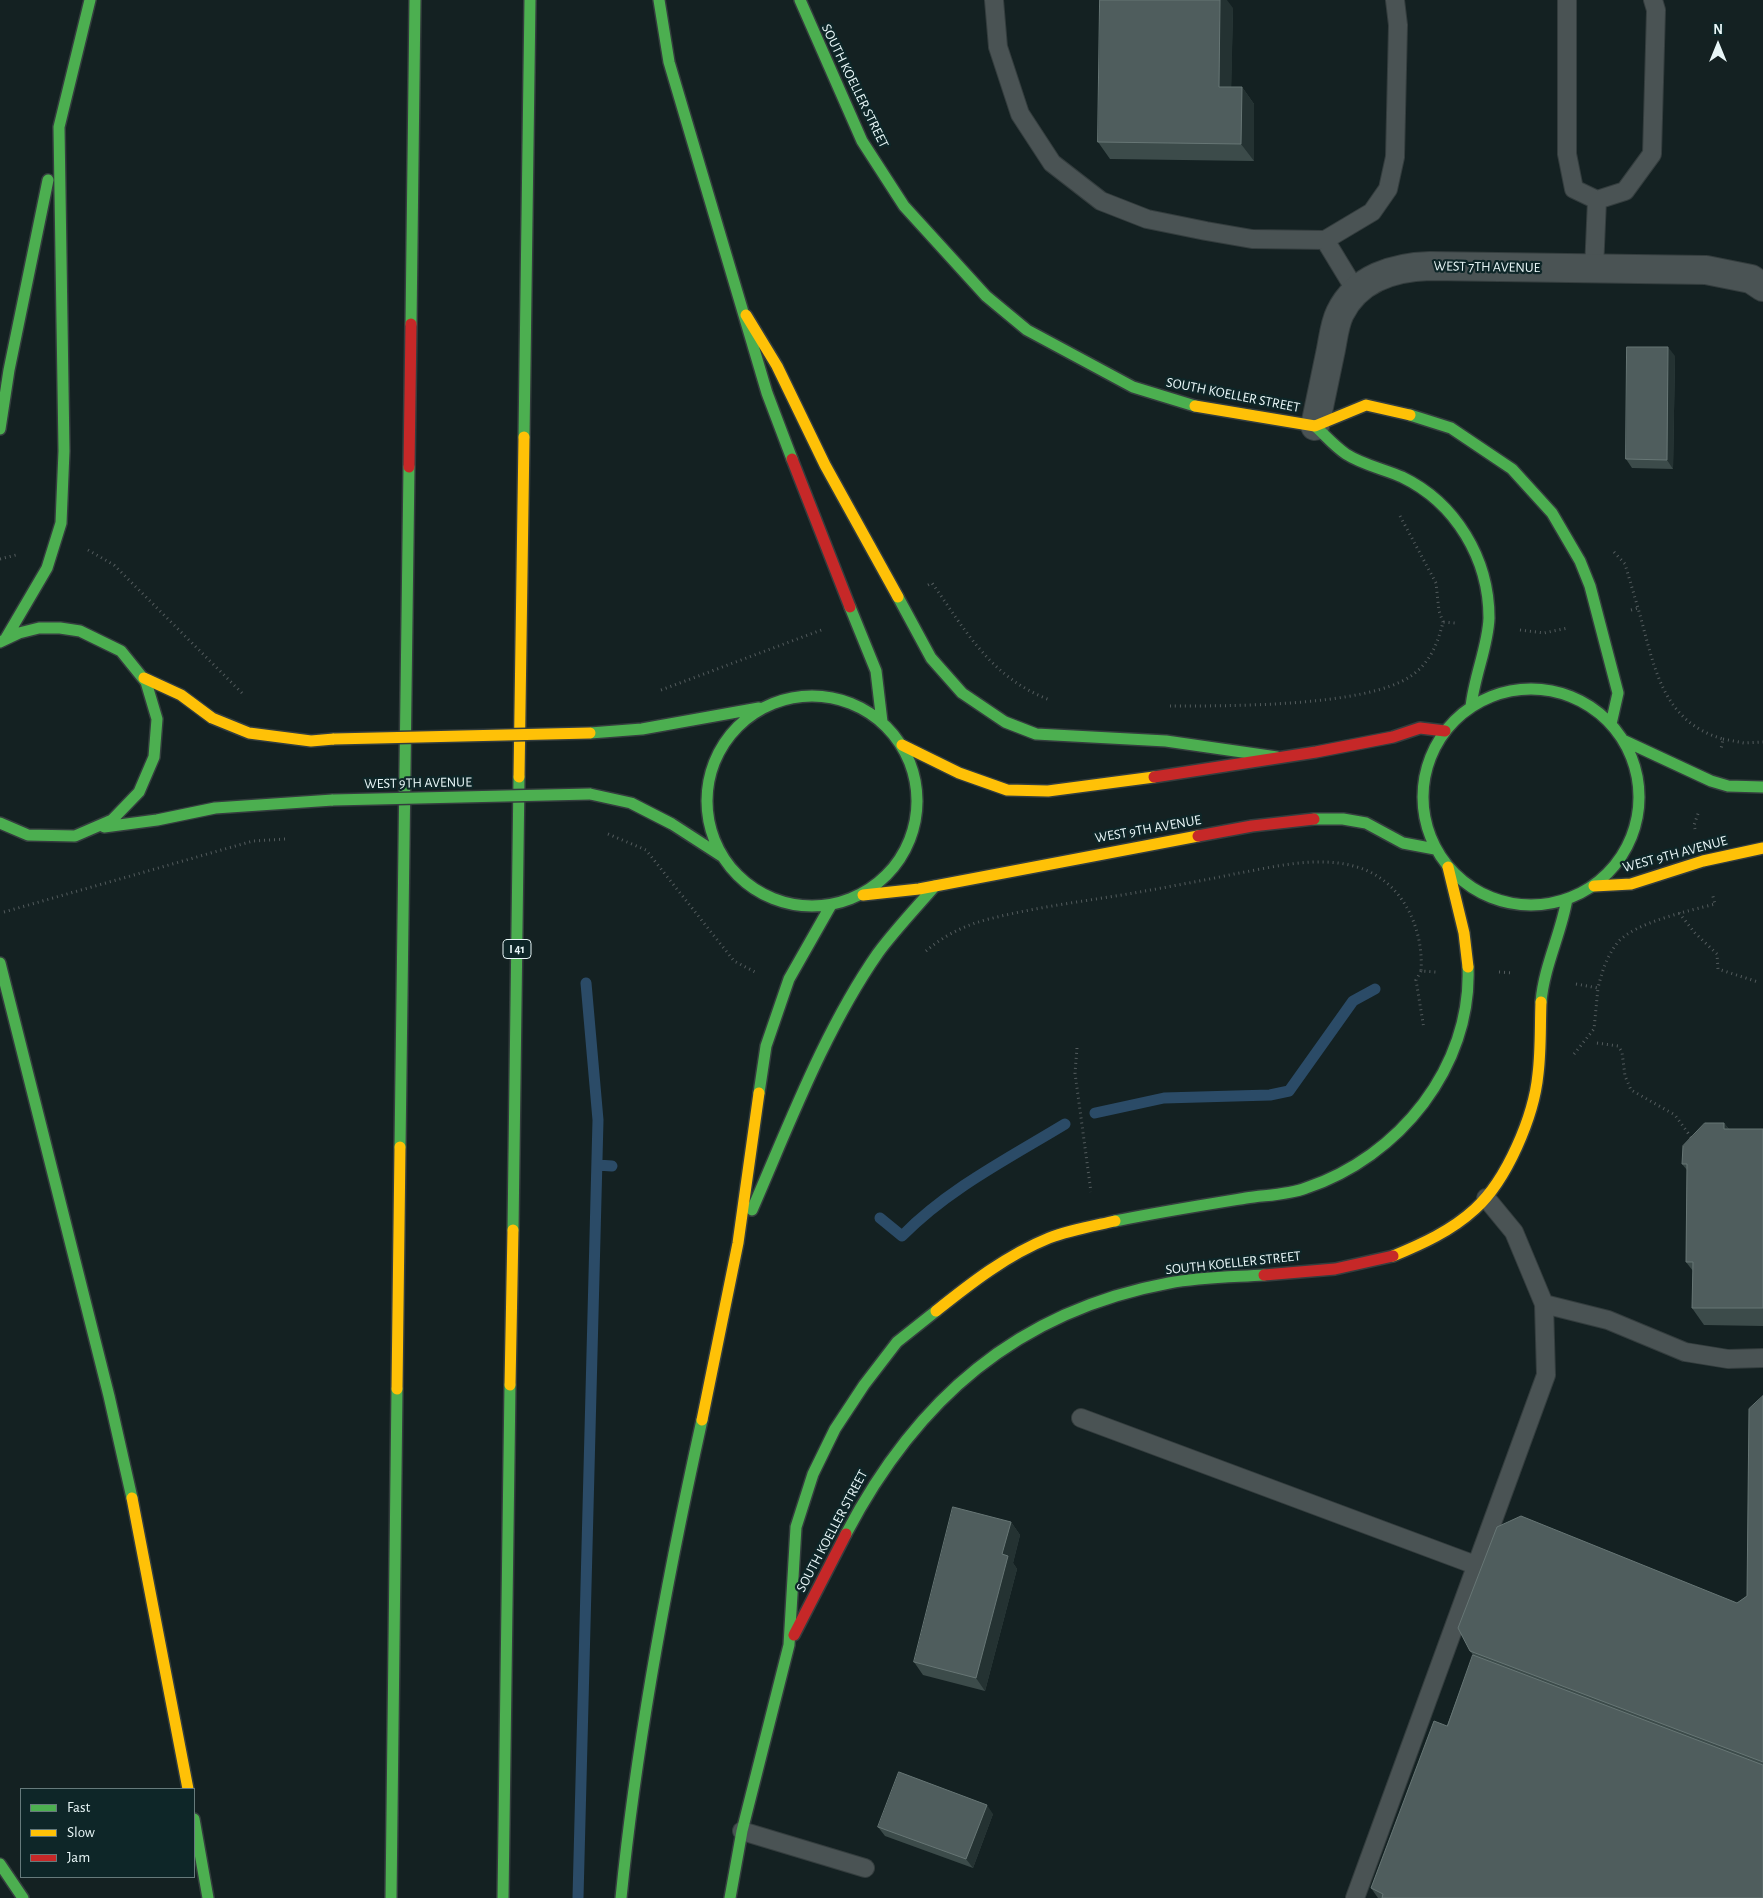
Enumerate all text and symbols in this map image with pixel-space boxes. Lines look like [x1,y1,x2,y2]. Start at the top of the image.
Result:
north arrow [1693,20,1743,70]
street label: SOUTH KOELLER STREET [818,21,892,151]
text: N [1713,23,1723,37]
street label: WEST 7TH AVENUE [1433,258,1541,276]
street label: SOUTH KOELLER STREET [1165,374,1301,416]
street label: WEST 9TH AVENUE [364,774,472,792]
street label: WEST 9TH AVENUE [1094,811,1202,847]
street label: WEST 9TH AVENUE [1621,832,1729,876]
road number: I 41 [503,940,531,959]
street label: SOUTH KOELLER STREET [1165,1248,1301,1278]
street label: SOUTH KOELLER STREET [793,1467,871,1595]
legend [20,1788,195,1878]
text: Fast [67,1800,90,1815]
text: Slow [67,1825,95,1840]
text: Jam [67,1850,90,1865]

